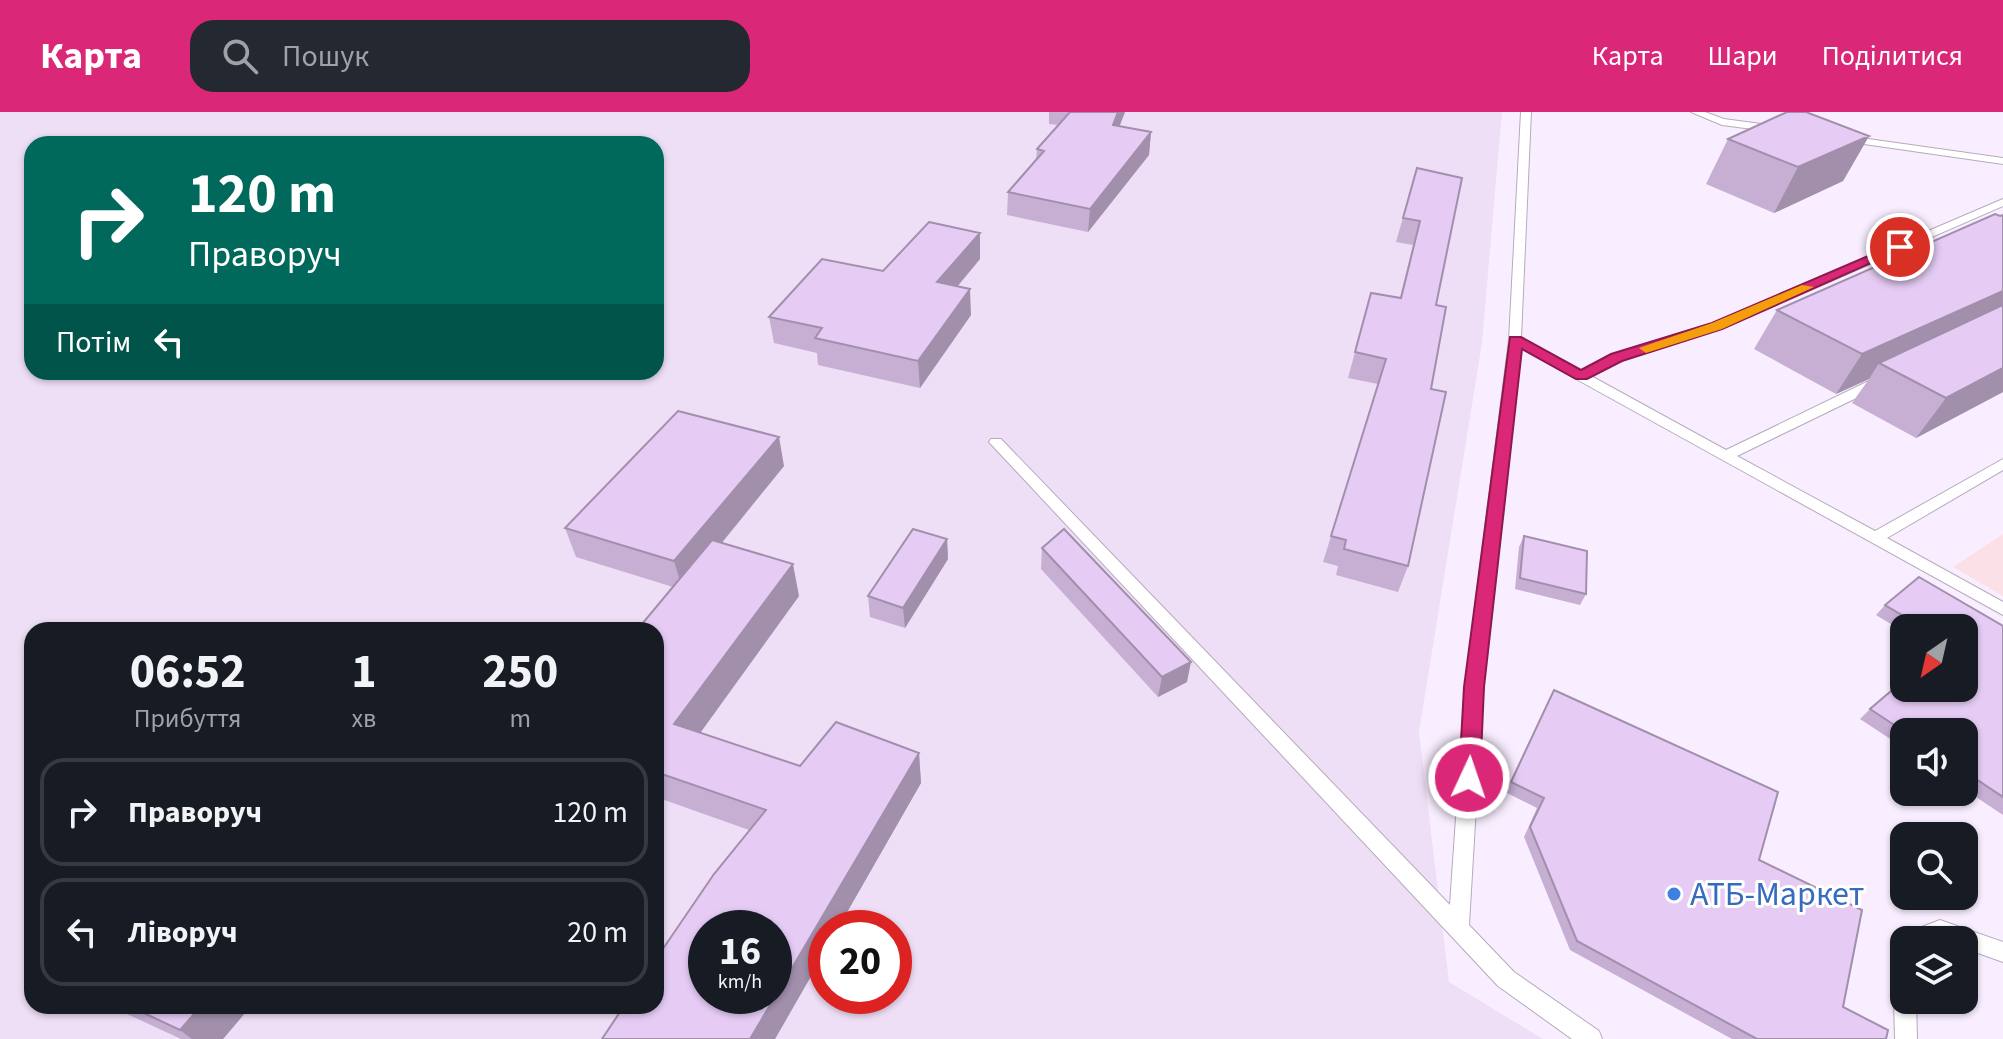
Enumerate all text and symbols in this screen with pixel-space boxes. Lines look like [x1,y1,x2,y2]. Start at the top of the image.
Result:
search box [190,20,750,92]
text: Карта [40,29,142,83]
icon: search [218,34,262,78]
text: Пошук [282,35,369,78]
text: Карта [1592,36,1664,76]
text: Шари [1708,36,1778,76]
text: Поділитися [1822,36,1963,76]
text: 120 m [188,155,336,234]
icon: right [56,168,160,272]
pin [1866,213,1934,281]
icon: arrive [1878,225,1922,269]
text: Праворуч [188,229,342,280]
icon: left [147,320,191,364]
text: Потім [56,321,131,364]
north arrow [1890,614,1978,702]
map controls [1890,614,1978,1014]
text: 06:52 [130,638,245,706]
text: 1 [351,638,377,706]
text: 250 [482,638,558,706]
text: Прибуття [134,700,242,737]
text: хв [351,700,376,737]
text: m [509,700,531,737]
button: sound [1890,718,1978,806]
position arrow [1427,736,1511,820]
icon: right [60,790,104,834]
text: Праворуч [128,791,262,834]
text: 120 m [552,791,628,834]
button: search [1890,822,1978,910]
place label: АТБ-Маркет [1690,870,1864,919]
marker: АТБ-Маркет [1665,885,1683,903]
icon: left [60,910,104,954]
speed limit sign: 20 [808,910,912,1014]
text: Ліворуч [128,911,238,954]
text: 20 m [567,911,628,954]
text: 16 [719,923,761,980]
button: layers [1890,926,1978,1014]
text: km/h [718,968,762,996]

